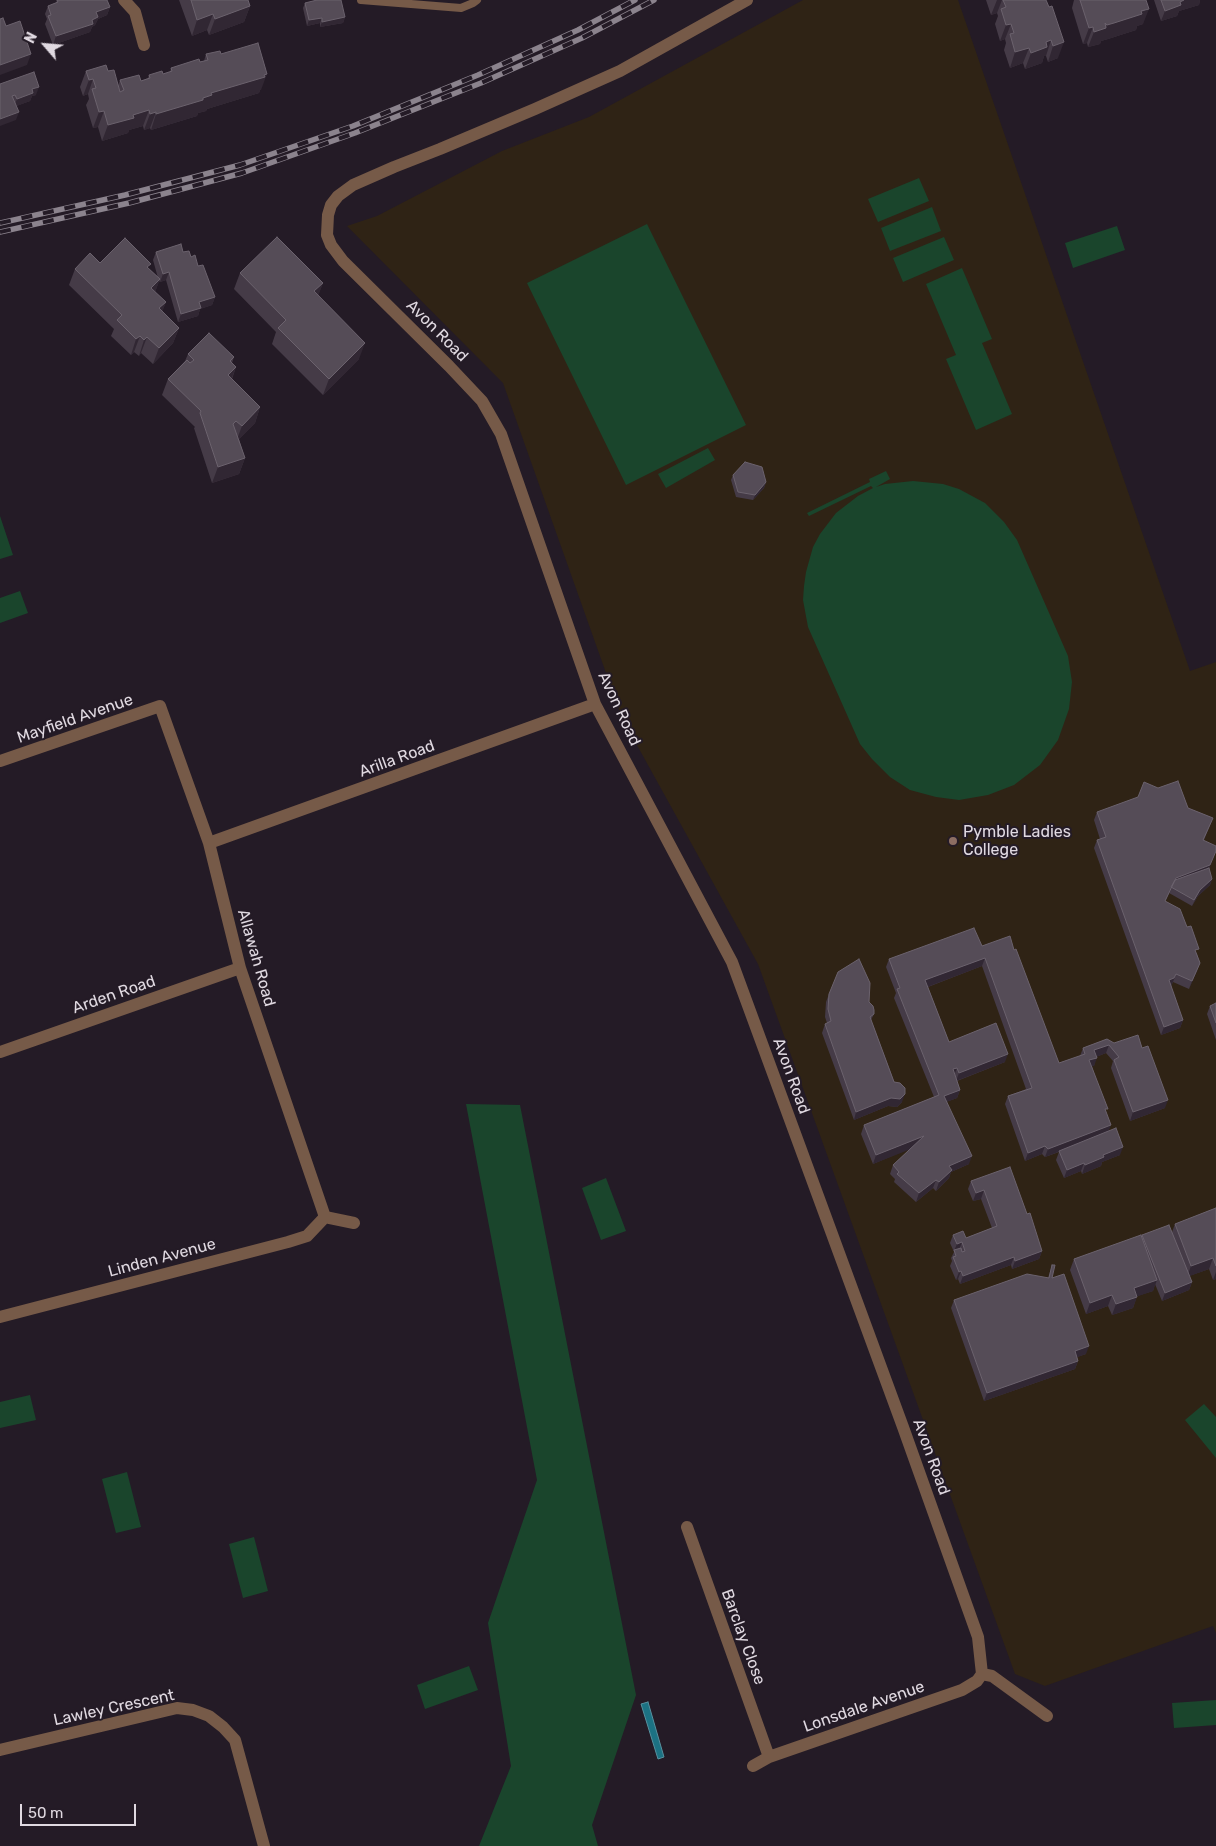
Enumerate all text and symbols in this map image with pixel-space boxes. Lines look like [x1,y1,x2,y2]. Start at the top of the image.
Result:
north arrow [20,20,70,70]
text: N [21,30,41,46]
street label: Avon Road [402,296,472,366]
street label: Avon Road [593,669,645,749]
street label: Mayfield Avenue [15,690,135,748]
street label: Arilla Road [357,736,437,782]
place label: Pymble Ladies College [963,822,1071,860]
marker: Pymble Ladies College [947,835,959,847]
street label: Allawah Road [233,907,279,1009]
street label: Arden Road [70,972,158,1018]
street label: Avon Road [768,1035,814,1117]
street label: Linden Avenue [106,1234,218,1282]
street label: Avon Road [908,1416,954,1498]
street label: Barclay Close [717,1587,769,1687]
street label: Lonsdale Avenue [801,1677,927,1737]
street label: Lawley Crescent [52,1686,176,1730]
scale bar [22,1794,139,1826]
text: 50 m [28,1804,63,1822]

